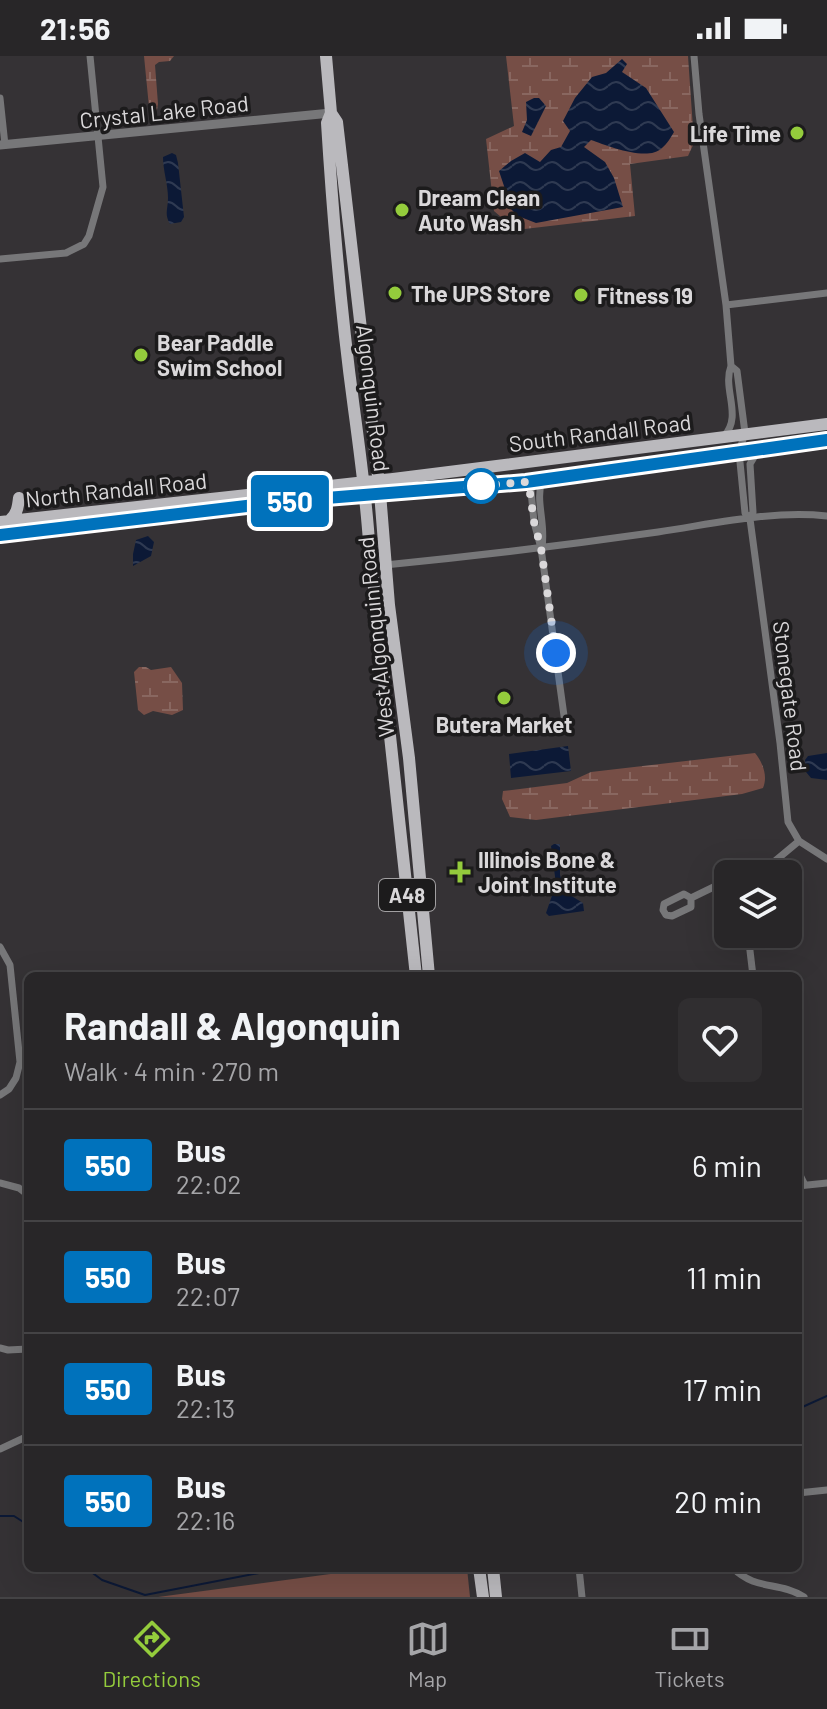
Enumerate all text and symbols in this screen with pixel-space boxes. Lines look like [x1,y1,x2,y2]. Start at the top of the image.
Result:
text: 21:56 [40,10,110,46]
street label: Crystal Lake Road [78,89,250,133]
place label: Life Time [690,120,781,146]
marker: Life Time [788,124,806,142]
place label: Dream Clean Auto Wash [418,184,540,235]
marker: Dream Clean Auto Wash [393,201,411,219]
place label: The UPS Store [411,280,550,306]
place label: Fitness 19 [597,282,693,308]
marker: The UPS Store [386,284,404,302]
marker: Fitness 19 [572,286,590,304]
street label: Algonquin Road [352,323,396,473]
place label: Bear Paddle Swim School [157,329,282,380]
marker: Bear Paddle Swim School [132,346,150,364]
street label: South Randall Road [507,408,693,456]
street label: North Randall Road [24,467,208,511]
unlabelled marker [464,469,498,503]
line badge: 550 [244,475,336,527]
text: 550 [267,484,313,518]
street label: West Algonquin Road [352,536,398,738]
street label: Stonegate Road [769,619,813,773]
your location [536,633,576,673]
marker: Butera Market [495,689,513,707]
place label: Butera Market [436,711,572,737]
place label: Illinois Bone & Joint Institute [478,846,617,897]
map controls [714,860,802,948]
button: layers [714,860,802,948]
marker: Illinois Bone & Joint Institute [449,861,471,883]
road number: A48 [379,879,435,911]
button: heart [678,998,762,1082]
text: Randall & Algonquin [64,1002,401,1048]
text: Walk · 4 min · 270 m [64,1055,279,1086]
text: Bus [176,1132,226,1168]
text: 6 min [692,1147,762,1183]
text: 550 [85,1148,131,1182]
text: 22:02 [176,1168,241,1199]
text: Bus [176,1244,226,1280]
text: 11 min [686,1259,762,1295]
text: 550 [85,1260,131,1294]
text: 22:07 [176,1280,240,1311]
text: Bus [176,1356,226,1392]
text: 17 min [683,1371,762,1407]
text: 550 [85,1372,131,1406]
text: 22:13 [176,1392,235,1423]
text: Bus [176,1468,226,1504]
text: 20 min [674,1483,762,1519]
text: 550 [85,1484,131,1518]
text: 22:16 [176,1504,235,1535]
tab: Directions [102,1617,201,1691]
tab: Map [406,1617,450,1691]
tab: Tickets [655,1617,725,1691]

